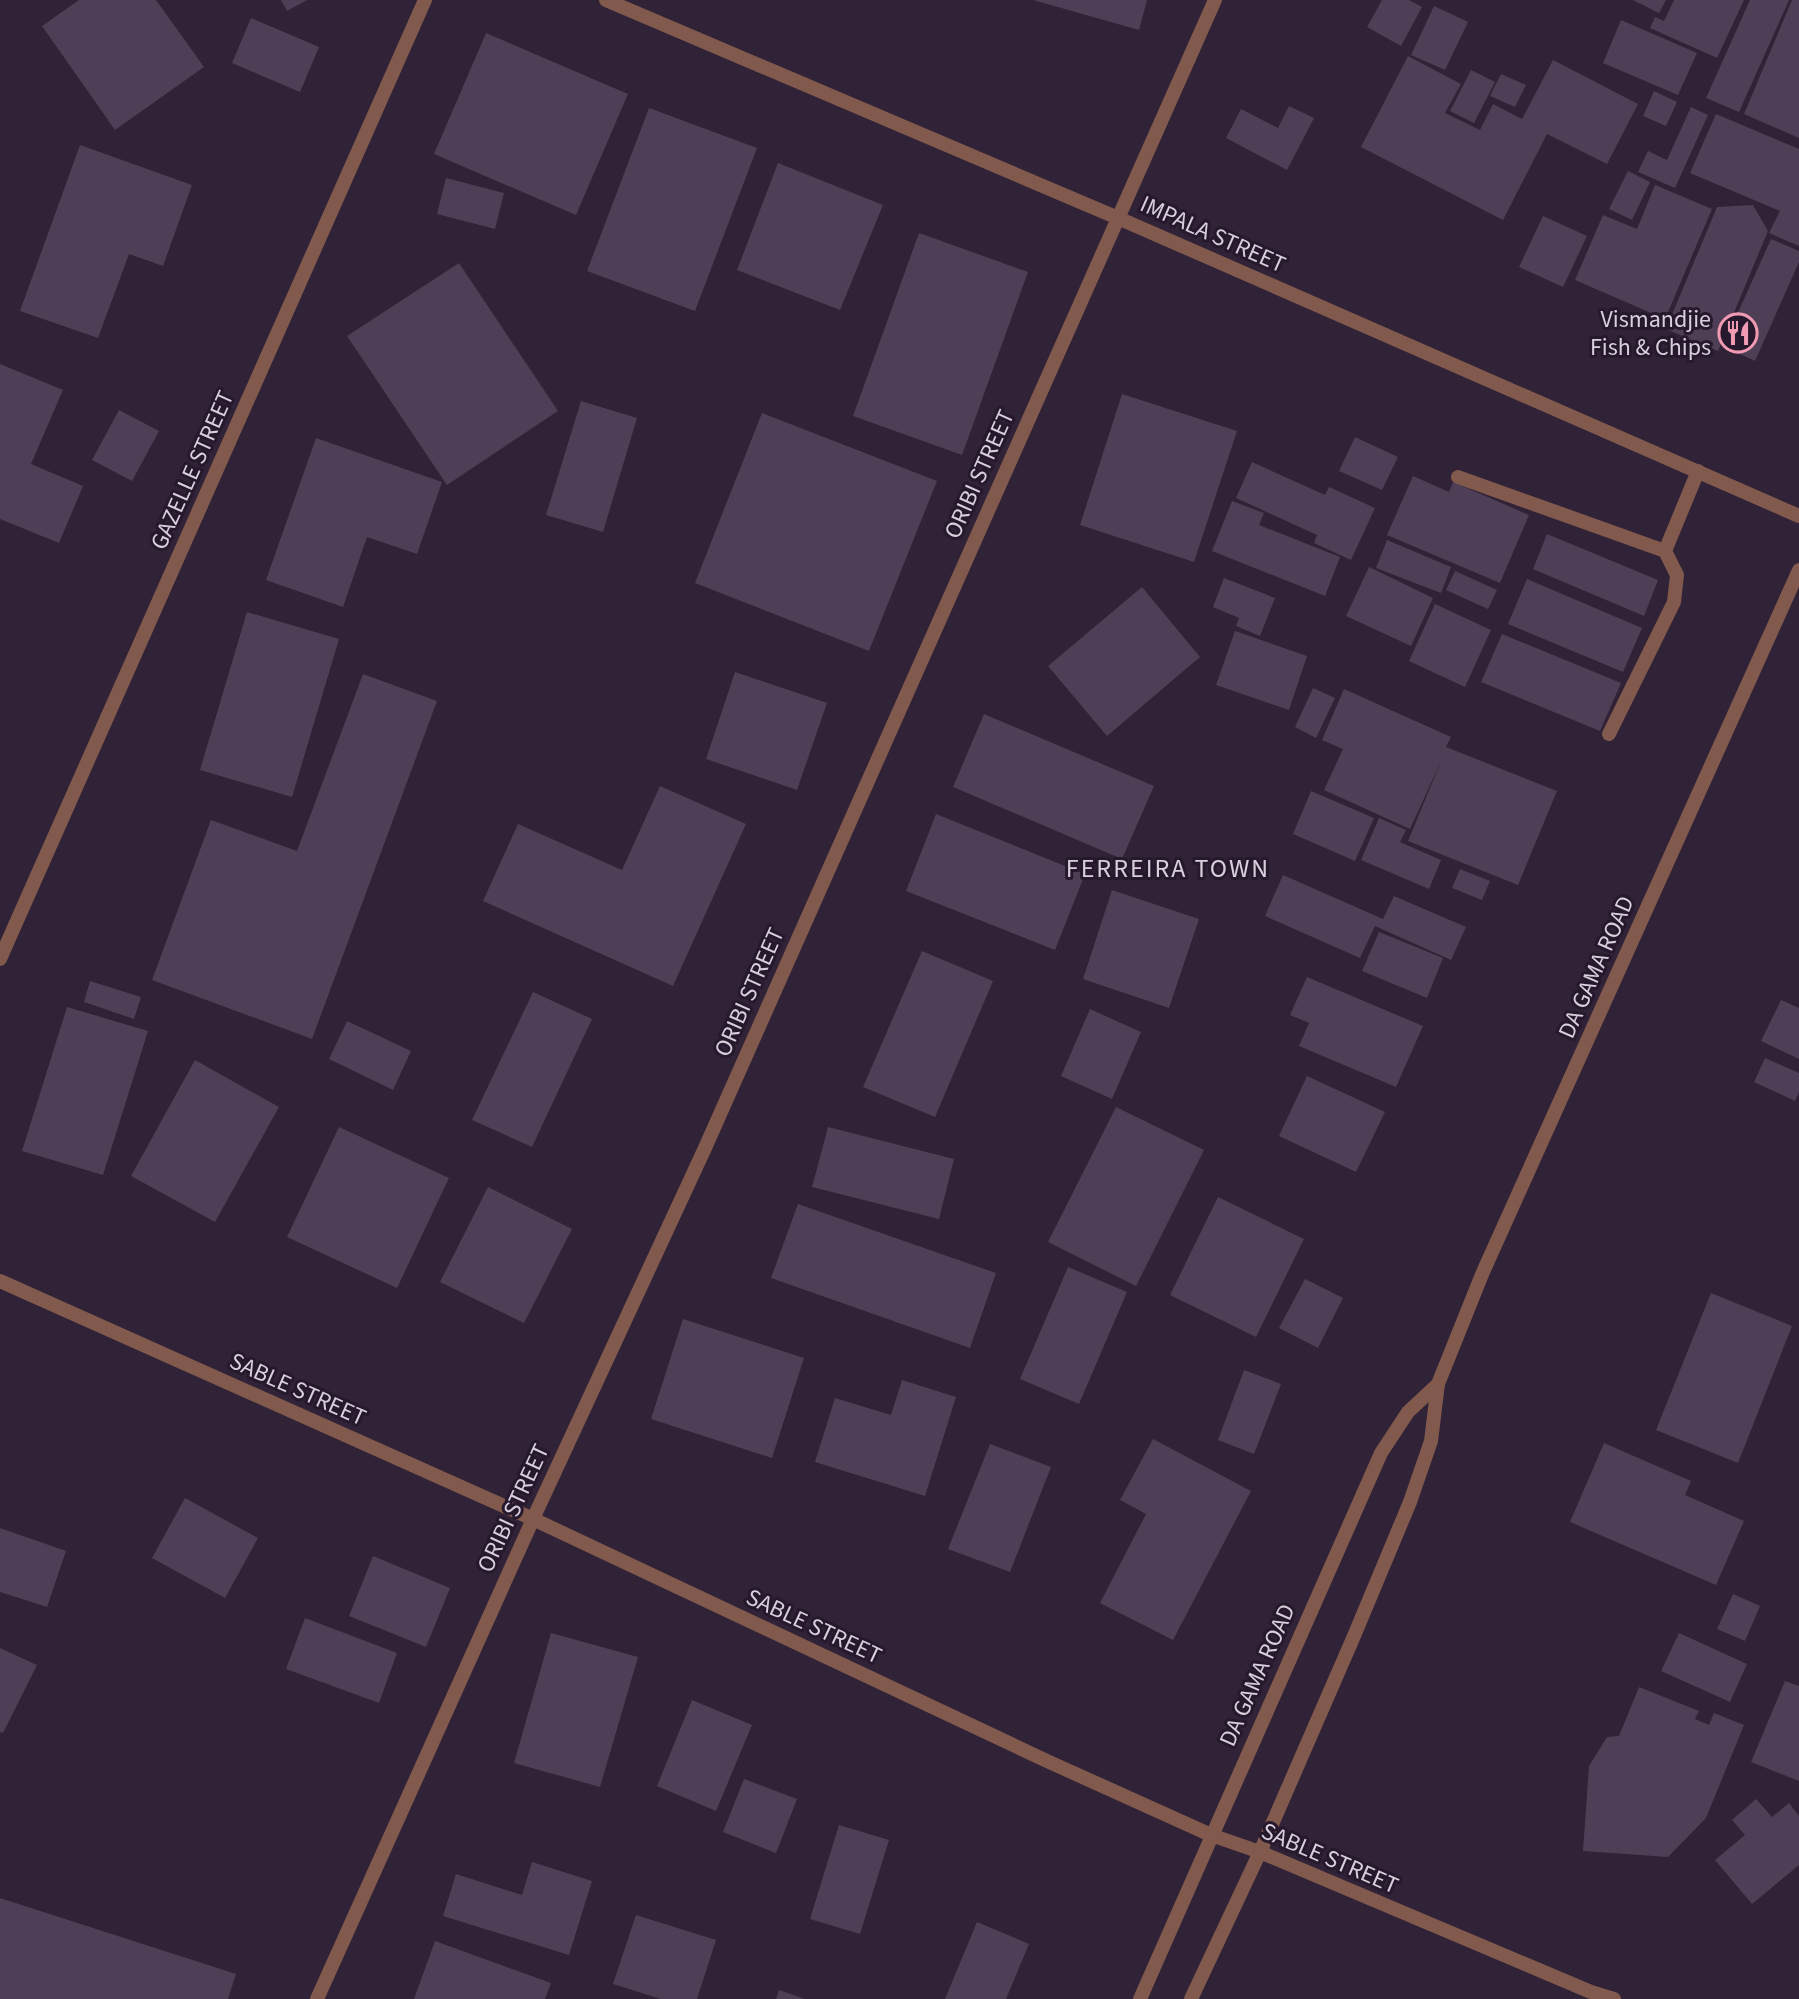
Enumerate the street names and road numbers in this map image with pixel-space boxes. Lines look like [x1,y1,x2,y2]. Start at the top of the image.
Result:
street label: IMPALA STREET [1134,187,1291,282]
street label: GAZELLE STREET [142,385,243,555]
street label: ORIBI STREET [935,404,1024,544]
street label: DA GAMA ROAD [1549,890,1643,1044]
street label: ORIBI STREET [705,922,794,1062]
street label: SABLE STREET [224,1344,372,1435]
street label: ORIBI STREET [468,1438,559,1578]
street label: SABLE STREET [740,1580,888,1673]
street label: DA GAMA ROAD [1210,1598,1304,1752]
street label: SABLE STREET [1256,1814,1404,1903]

